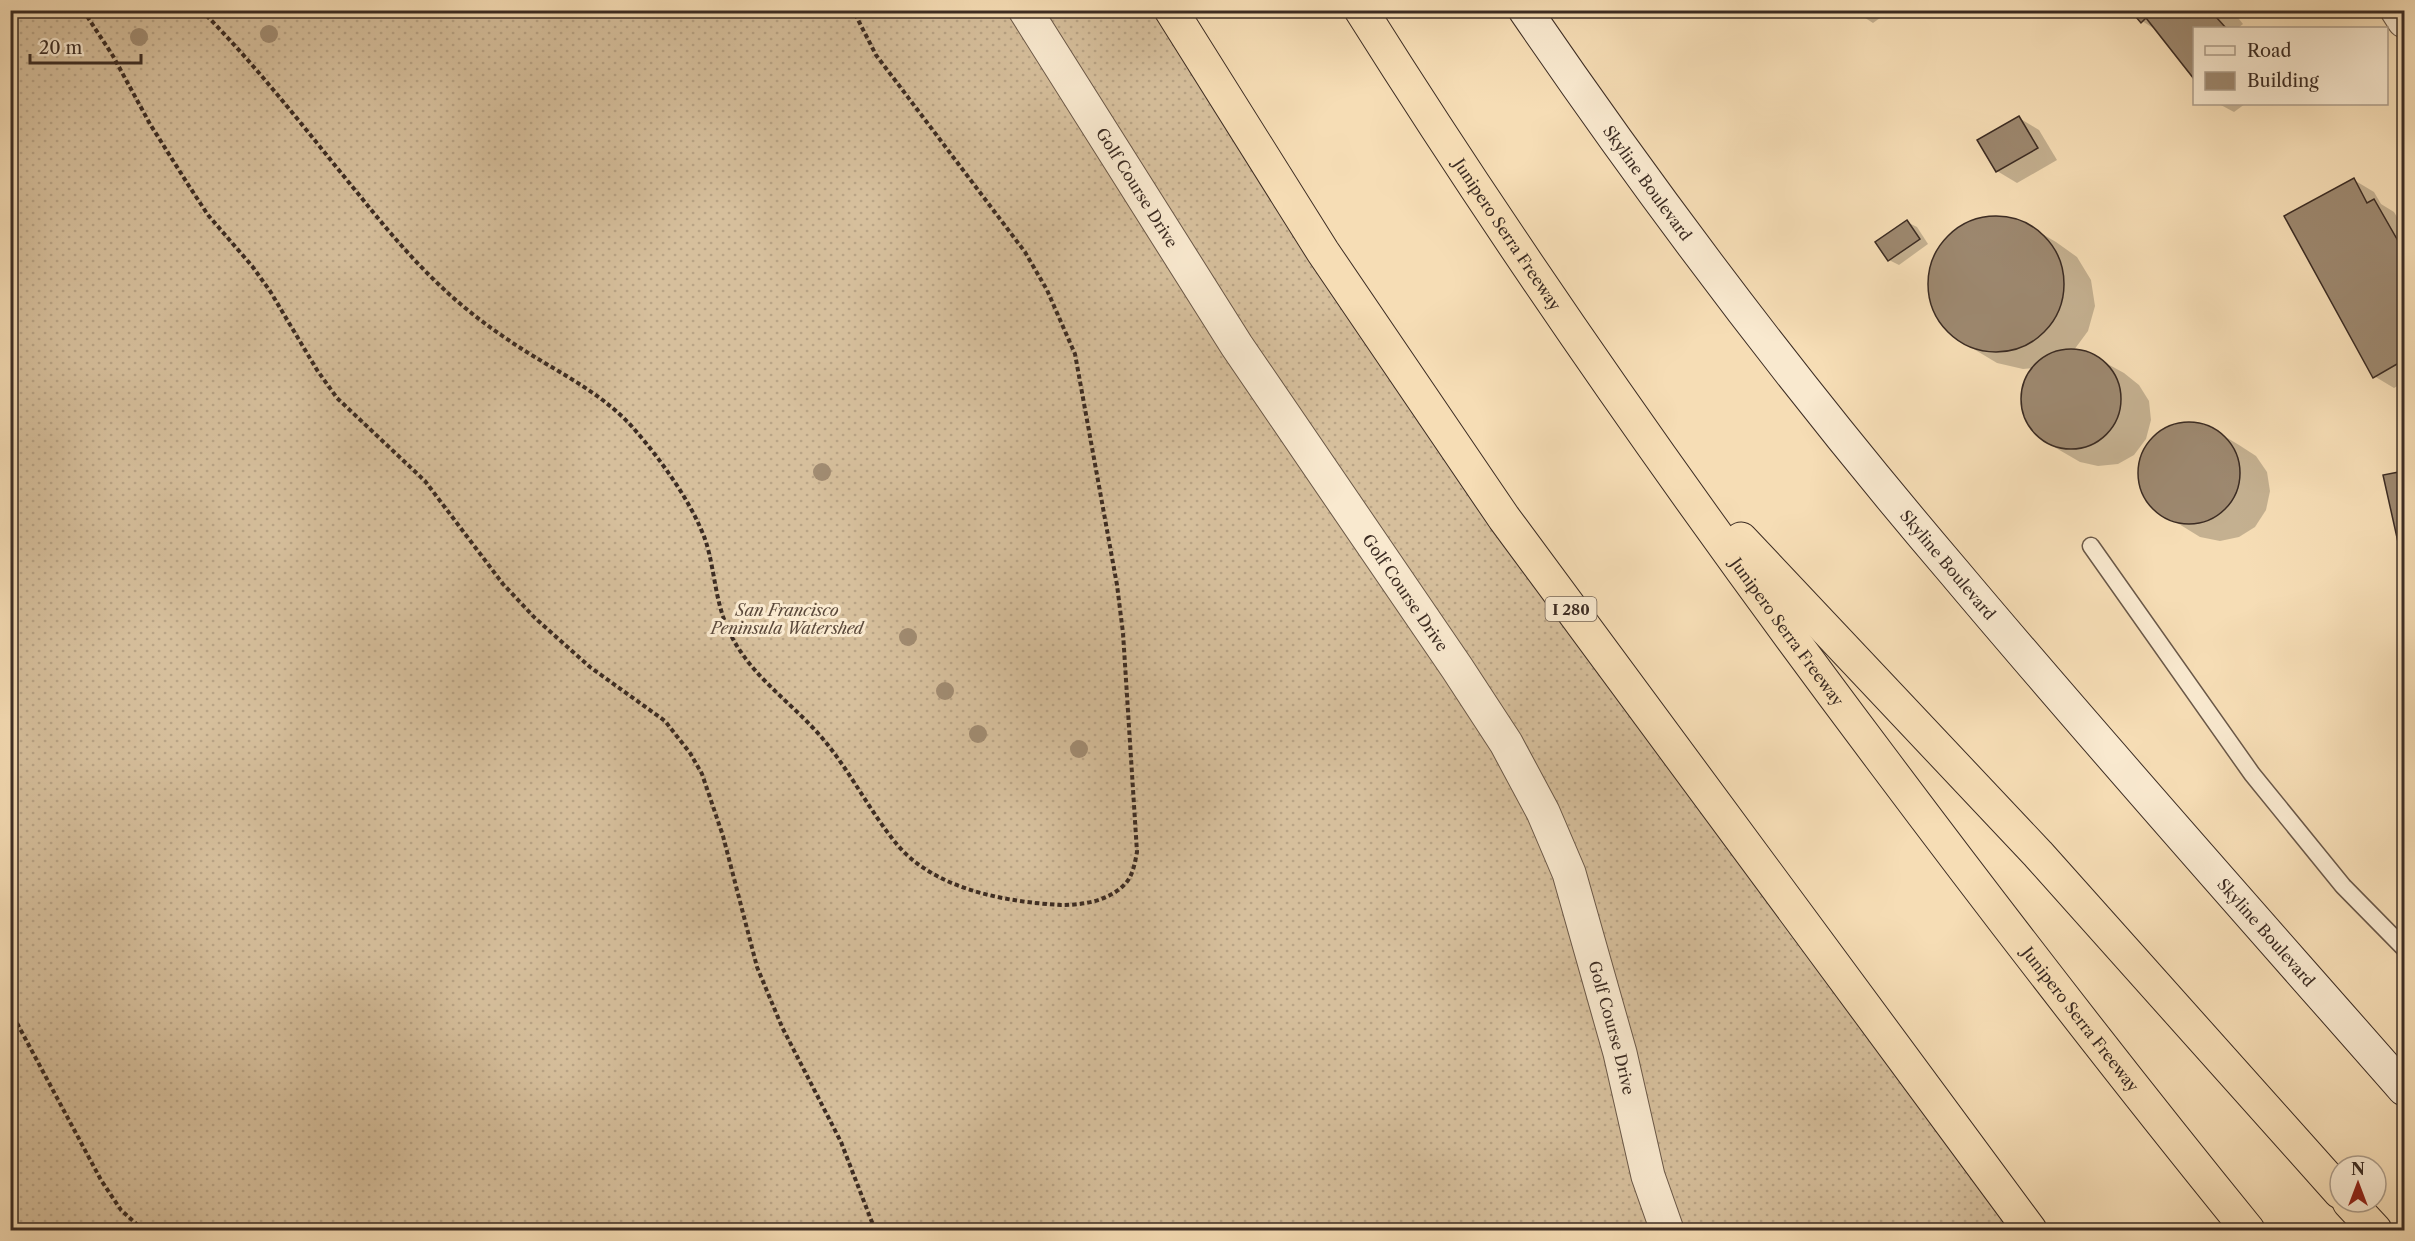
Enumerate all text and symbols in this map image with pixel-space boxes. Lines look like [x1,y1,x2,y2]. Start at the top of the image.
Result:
scale bar [30,27,141,65]
legend [2193,27,2388,105]
text: 20 m [39,37,83,59]
text: Road [2247,40,2292,62]
text: Building [2247,70,2319,92]
street label: Skyline Boulevard [1599,122,1696,245]
street label: Golf Course Drive [1092,124,1182,251]
street label: Junipero Serra Freeway [1448,152,1566,315]
street label: Skyline Boulevard [1896,506,2000,624]
street label: Golf Course Drive [1358,530,1453,655]
street label: Junipero Serra Freeway [1725,552,1849,711]
road number: I 280 [1546,597,1596,621]
park label: San Francisco Peninsula Watershed [709,600,865,638]
street label: Skyline Boulevard [2213,874,2319,991]
street label: Junipero Serra Freeway [2016,940,2144,1097]
street label: Golf Course Drive [1584,958,1639,1097]
north arrow [2328,1154,2388,1214]
text: N [2351,1159,2365,1179]

